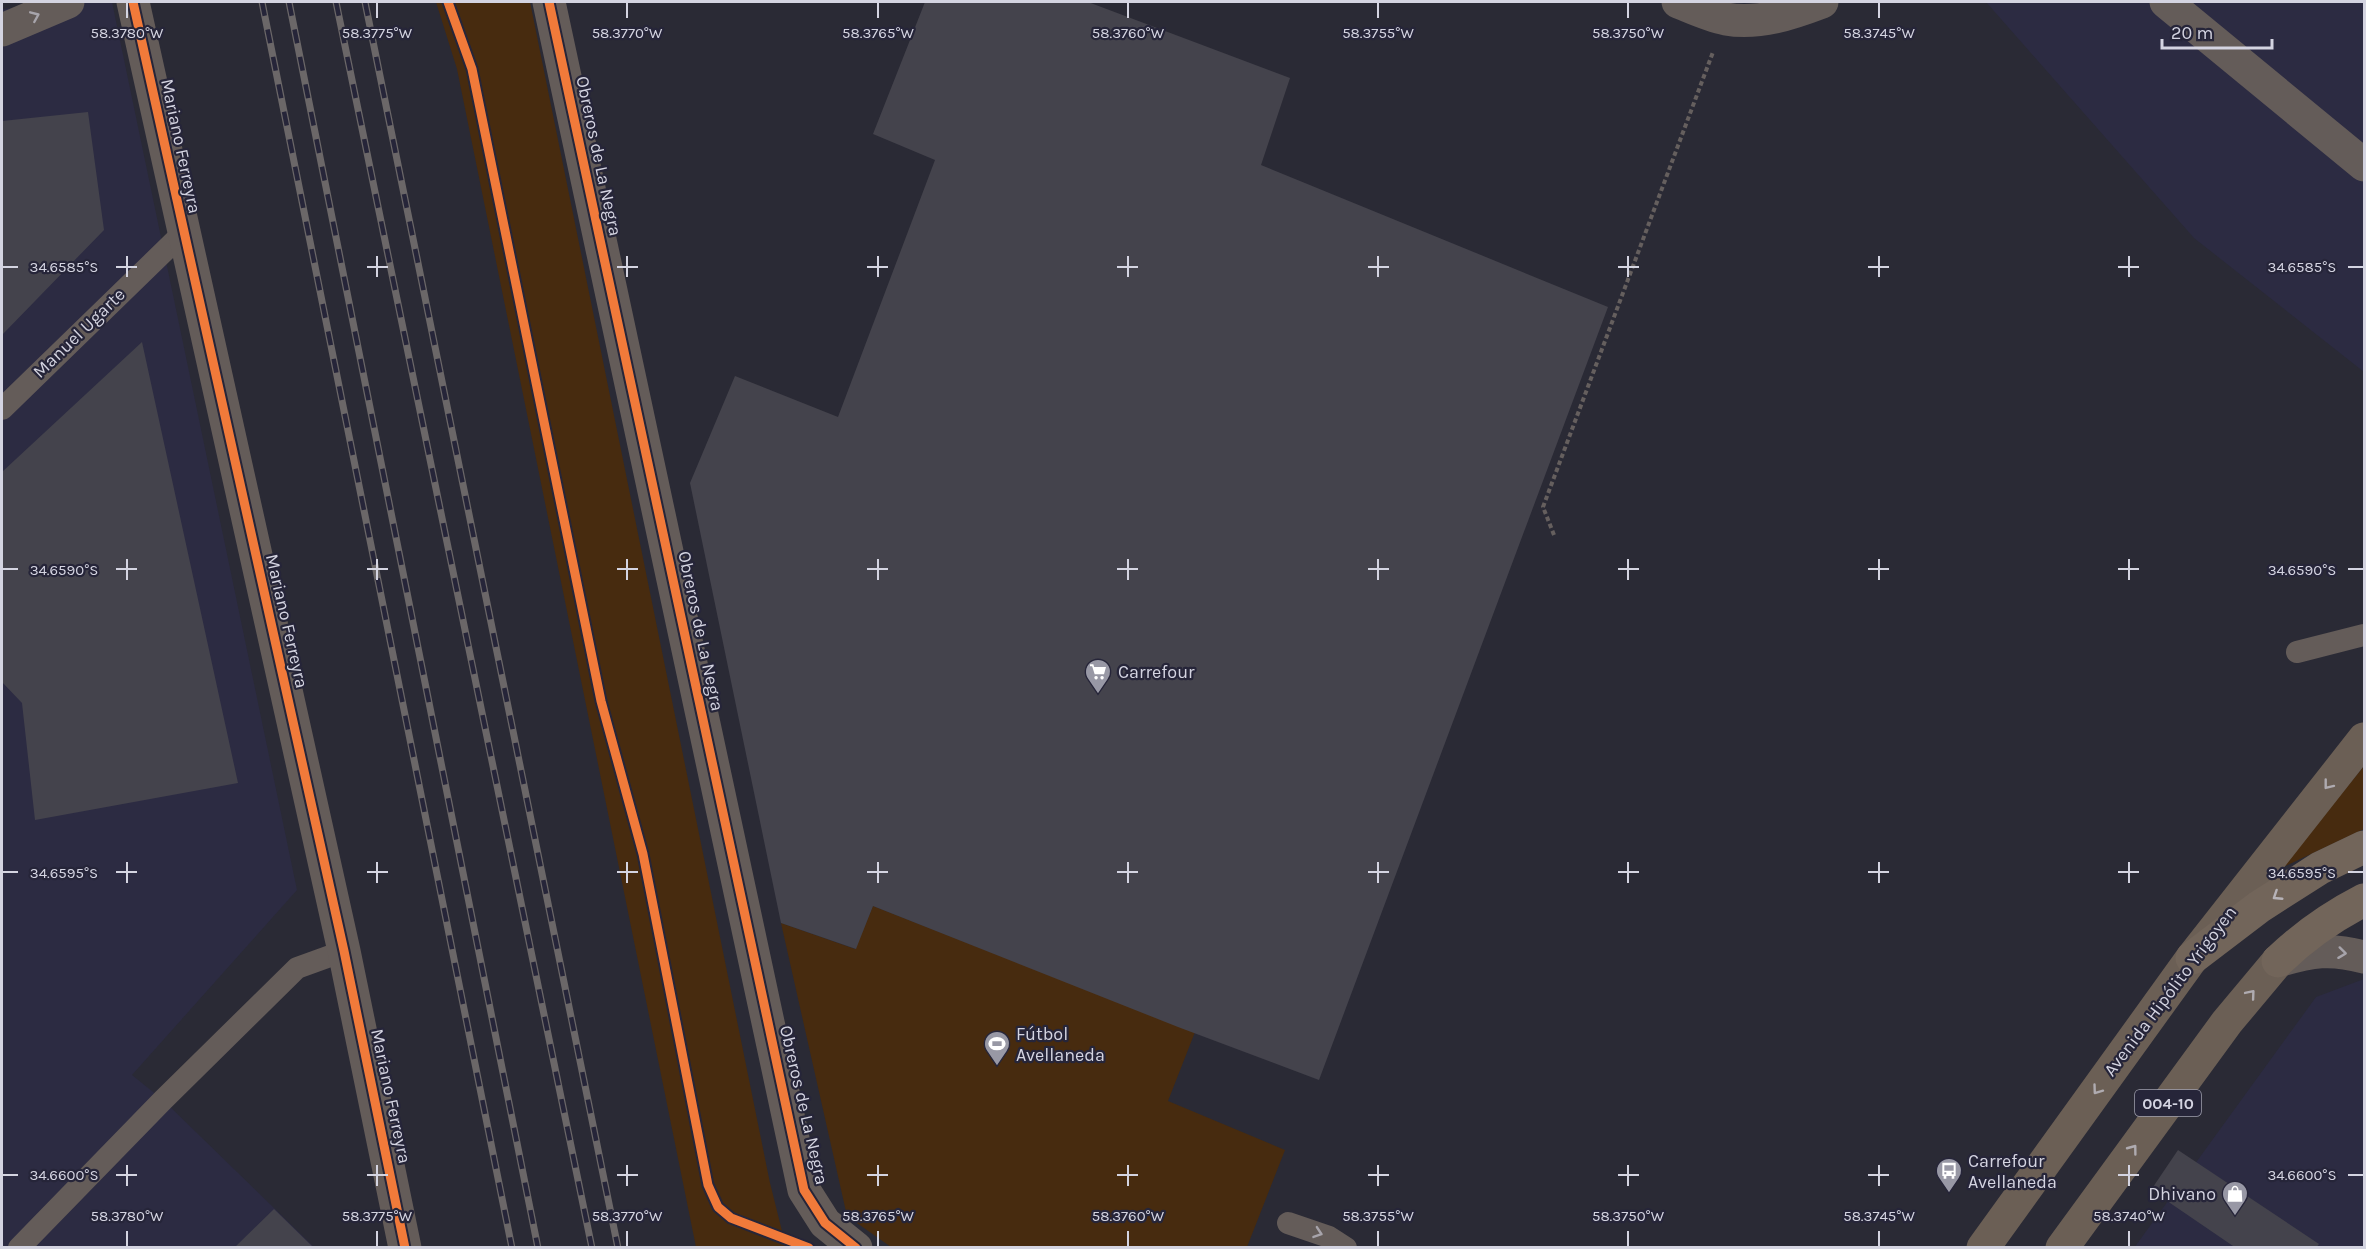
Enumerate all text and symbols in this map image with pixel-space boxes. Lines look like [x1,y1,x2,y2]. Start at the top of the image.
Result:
one-way arrow [28,11,39,23]
scale bar [2162,12,2272,50]
text: 20 m [2171,22,2213,44]
text: 58.3780°W [91,24,164,42]
text: 58.3775°W [342,24,413,42]
text: 58.3770°W [592,24,663,42]
text: 58.3765°W [842,24,915,42]
text: 58.3760°W [1092,24,1165,42]
text: 58.3755°W [1342,24,1414,42]
text: 58.3750°W [1592,24,1665,42]
text: 58.3745°W [1843,24,1915,42]
street label: Obreros de La Negra [571,74,627,238]
street label: Mariano Ferreyra [156,77,206,215]
text: 34.6585°S [30,258,98,276]
text: 34.6585°S [2268,258,2336,276]
street label: Manuel Ugarte [28,283,130,383]
street label: Obreros de La Negra [673,549,729,713]
street label: Mariano Ferreyra [261,552,313,690]
text: 34.6590°S [30,561,98,579]
text: 34.6590°S [2268,561,2336,579]
supermarket icon: Carrefour [1083,657,1113,695]
place label: Carrefour [1118,661,1195,683]
one-way arrow [2325,778,2336,789]
text: 34.6595°S [30,864,98,882]
text: 34.6595°S [2268,864,2336,882]
one-way arrow [2273,888,2283,900]
street label: Avenida Hipólito Yrigoyen [2099,902,2241,1080]
one-way arrow [2337,946,2346,958]
one-way arrow [2244,990,2255,1001]
street label: Obreros de La Negra [775,1023,833,1187]
place label: Fútbol Avellaneda [1016,1023,1105,1066]
street label: Mariano Ferreyra [366,1027,416,1165]
sports icon: Fútbol Avellaneda [982,1029,1012,1067]
one-way arrow [2093,1084,2104,1095]
road number: 004-10 [2135,1090,2201,1116]
one-way arrow [2126,1145,2137,1156]
place label: Carrefour Avellaneda [1968,1150,2057,1193]
bus stop icon: Carrefour Avellaneda [1934,1156,1964,1194]
text: 34.6600°S [29,1166,99,1184]
text: 34.6600°S [2267,1166,2337,1184]
shop icon: Dhivano [2220,1179,2250,1217]
place label: Dhivano [2148,1183,2216,1205]
text: 58.3780°W [91,1207,164,1225]
text: 58.3775°W [342,1207,413,1225]
text: 58.3770°W [592,1207,663,1225]
text: 58.3765°W [842,1207,915,1225]
text: 58.3760°W [1092,1207,1165,1225]
text: 58.3755°W [1342,1207,1414,1225]
text: 58.3750°W [1592,1207,1665,1225]
text: 58.3745°W [1843,1207,1915,1225]
text: 58.3740°W [2093,1207,2166,1225]
one-way arrow [1312,1226,1323,1239]

